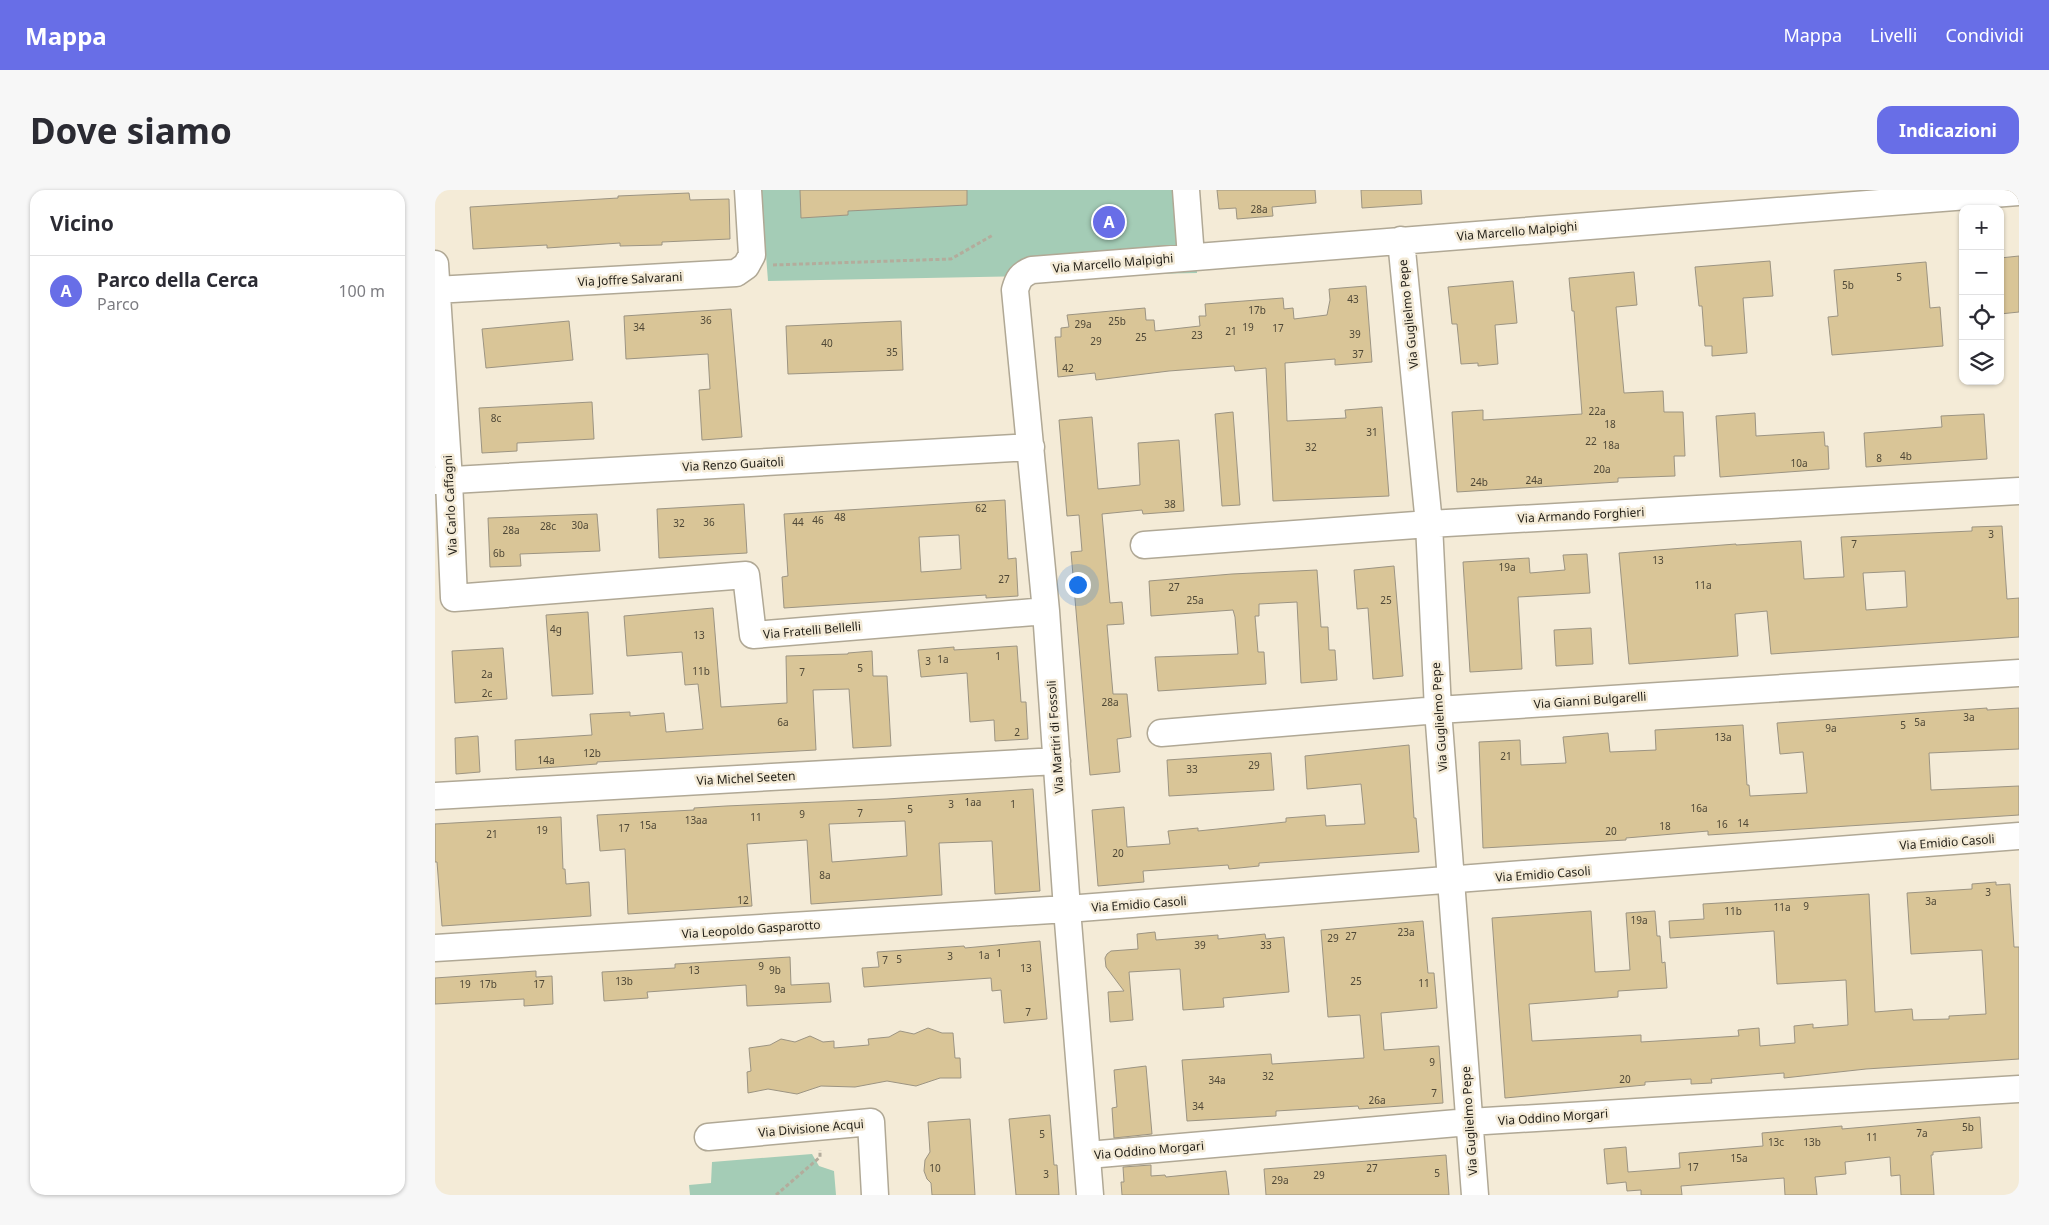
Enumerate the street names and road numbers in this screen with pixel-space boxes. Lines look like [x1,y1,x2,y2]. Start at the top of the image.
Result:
street label: Via Marcello Malpighi [1456,217,1578,245]
street label: Via Marcello Malpighi [1052,249,1174,277]
street label: Via Guglielmo Pepe [1394,258,1422,369]
street label: Via Joffre Salvarani [577,268,683,290]
street label: Via Renzo Guaitoli [682,453,784,475]
street label: Via Carlo Caffagni [439,455,461,555]
street label: Via Armando Forghieri [1517,503,1645,527]
street label: Via Fratelli Bellelli [762,617,862,643]
street label: Via Guglielmo Pepe [1427,662,1451,772]
street label: Via Martiri di Fossoli [1043,680,1067,794]
street label: Via Gianni Bulgarelli [1533,688,1647,712]
street label: Via Michel Seeten [696,767,796,789]
street label: Via Emidio Casoli [1899,830,1995,854]
street label: Via Emidio Casoli [1495,862,1591,886]
street label: Via Emidio Casoli [1091,892,1187,916]
street label: Via Leopoldo Gasparotto [681,916,821,942]
street label: Via Guglielmo Pepe [1457,1066,1481,1176]
street label: Via Oddino Morgari [1497,1105,1609,1129]
street label: Via Divisione Acqui [757,1115,865,1141]
street label: Via Oddino Morgari [1093,1137,1205,1163]

